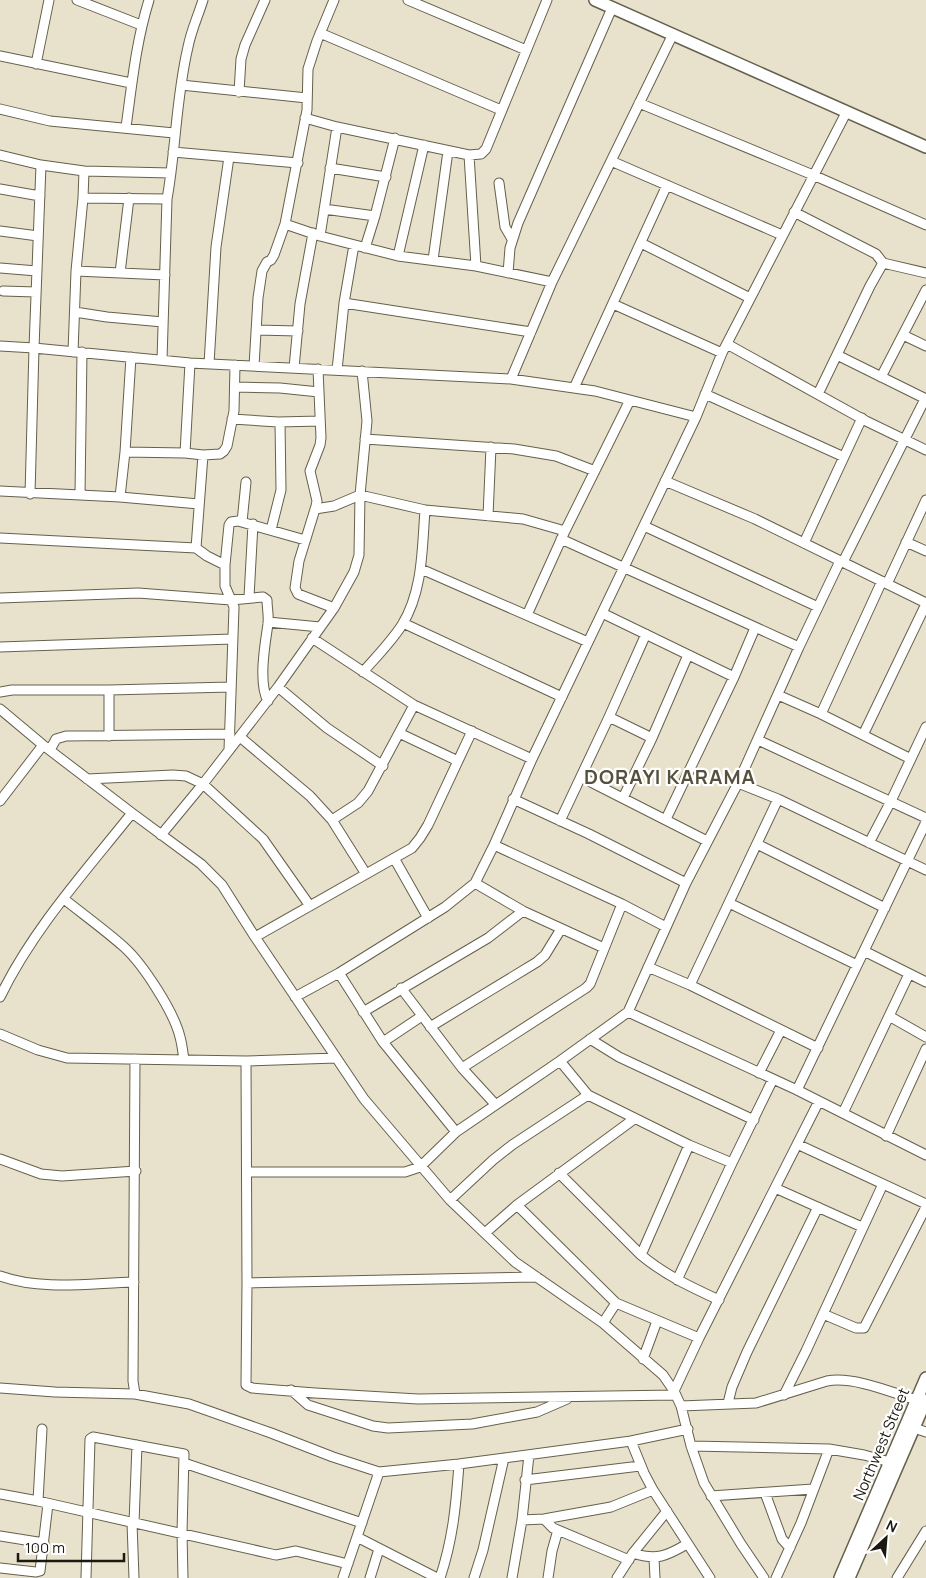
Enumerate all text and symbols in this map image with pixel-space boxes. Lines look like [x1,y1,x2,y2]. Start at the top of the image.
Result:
district label: DORAYI KARAMA [584,763,756,790]
street label: Northwest Street [848,1384,914,1504]
north arrow [861,1513,911,1563]
text: N [883,1515,901,1537]
scale bar [18,1530,124,1562]
text: 100 m [25,1537,65,1558]

